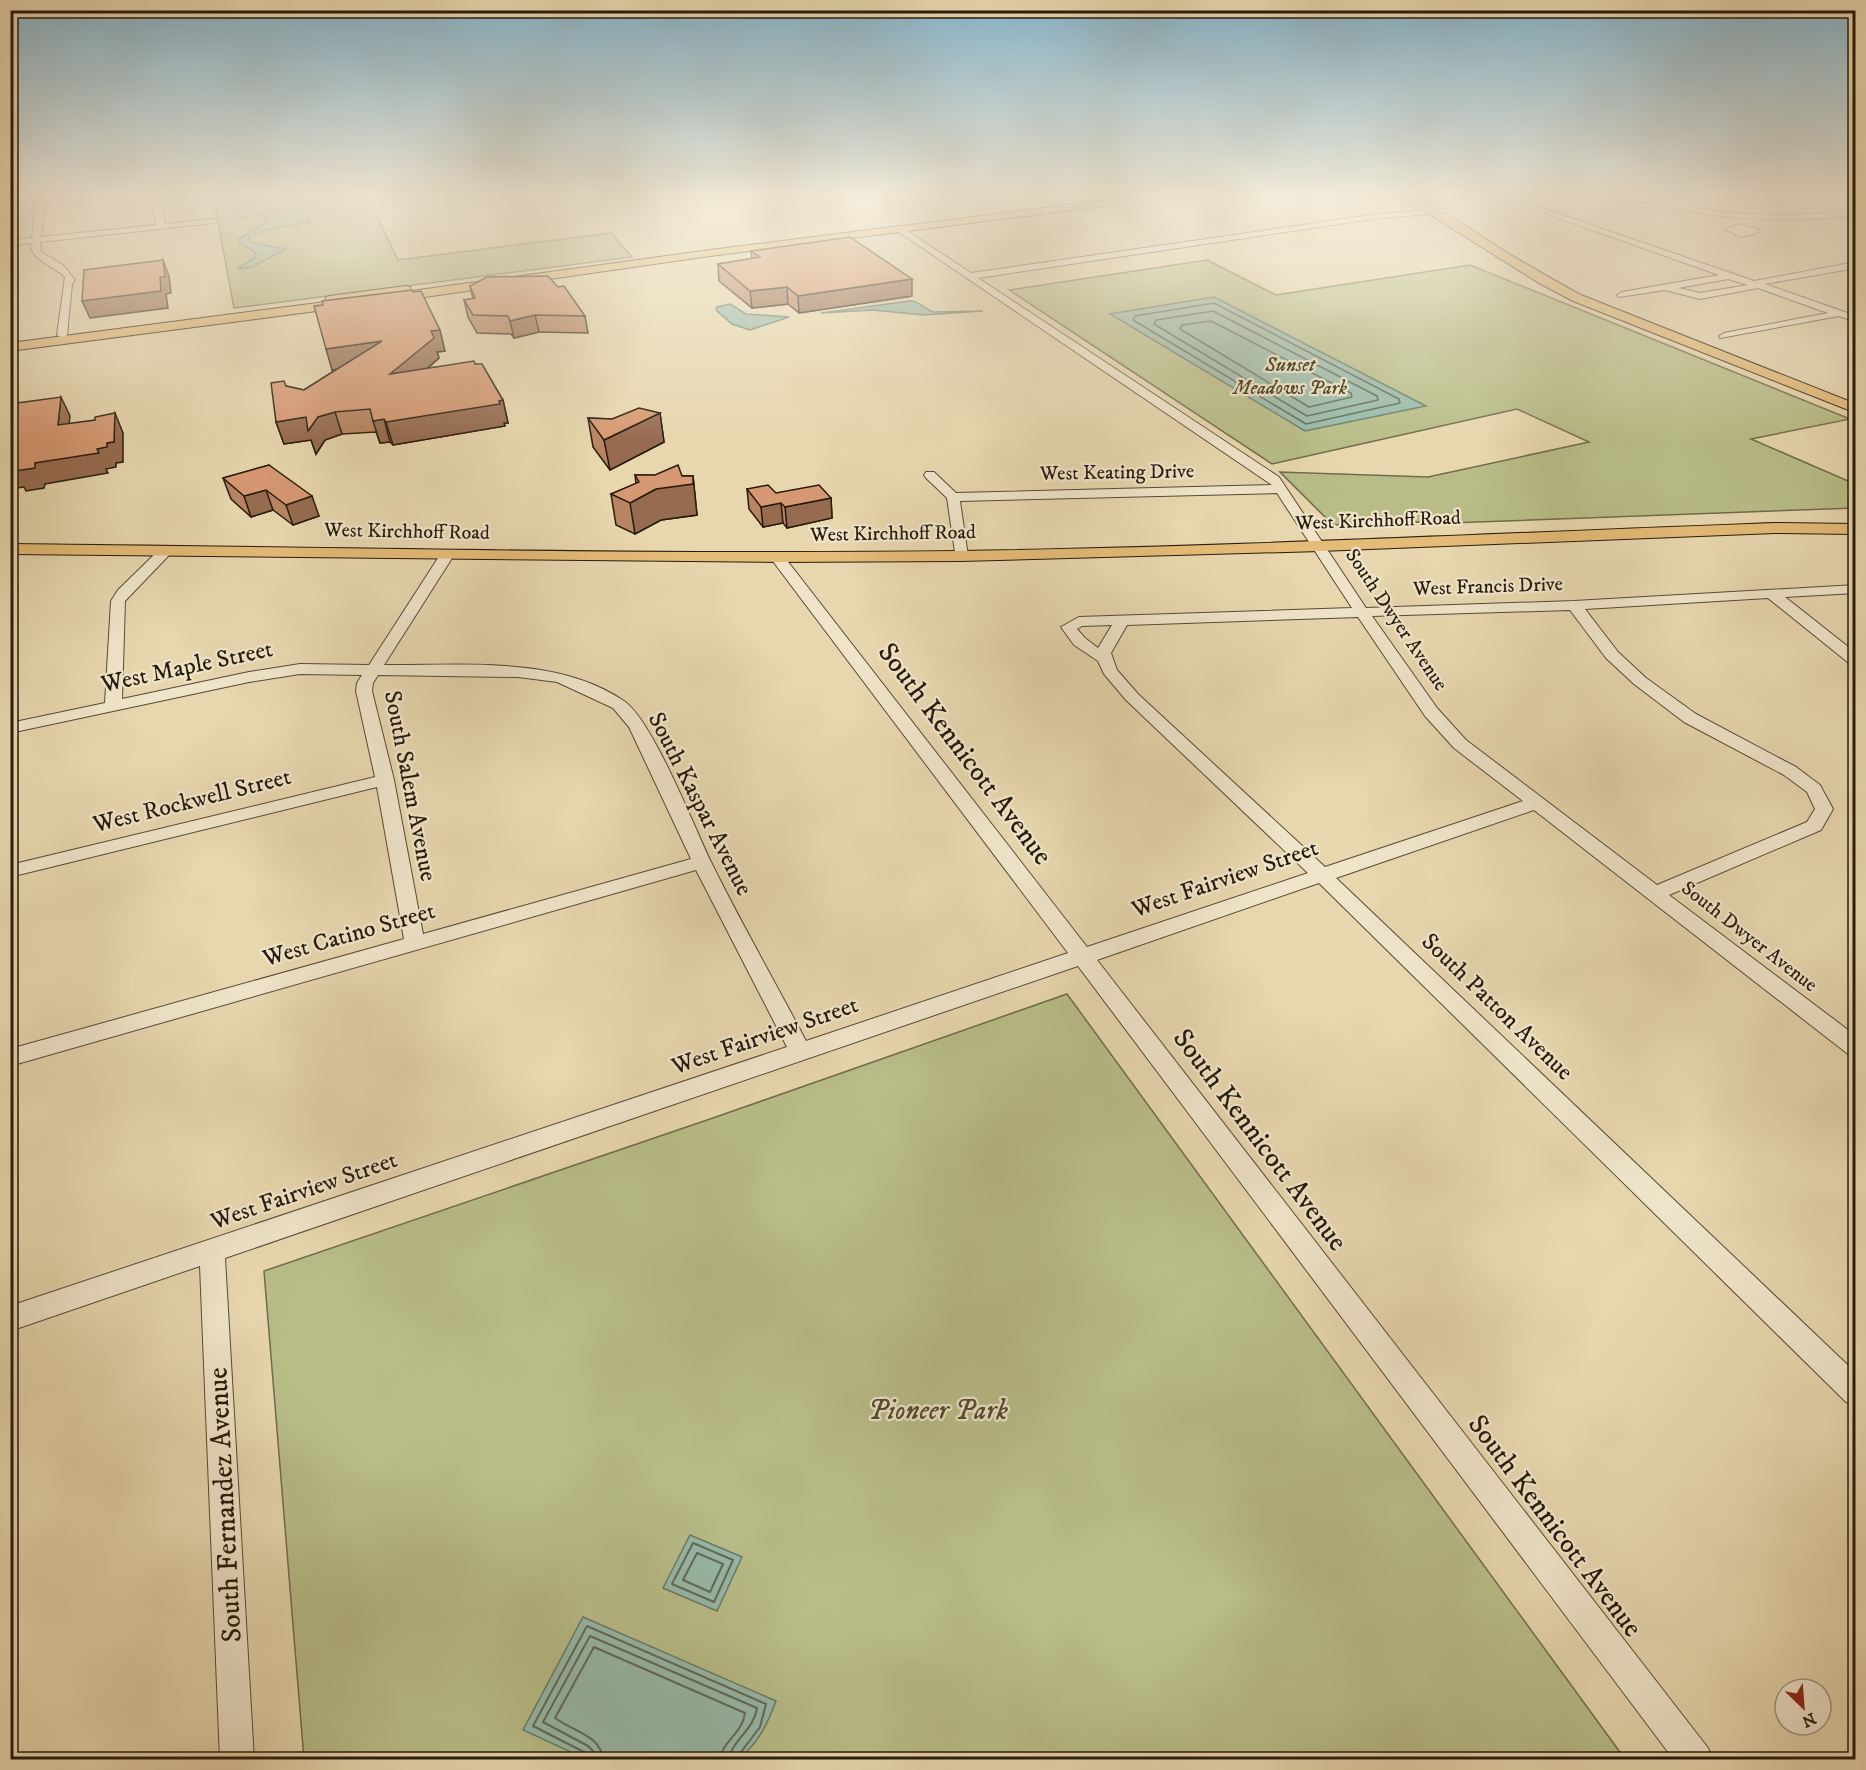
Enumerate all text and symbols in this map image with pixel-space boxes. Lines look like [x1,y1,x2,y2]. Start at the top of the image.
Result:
park label: Sunset Meadows Park [1231,353,1348,401]
street label: West Keating Drive [1039,459,1194,487]
street label: West Kirchhoff Road [1294,506,1461,536]
street label: West Kirchhoff Road [323,518,490,546]
street label: West Kirchhoff Road [809,520,976,548]
street label: South Dwyer Avenue [1339,544,1453,696]
street label: West Francis Drive [1412,572,1563,602]
street label: West Maple Street [97,634,276,700]
street label: South Kennicott Avenue [870,636,1060,872]
street label: South Salem Avenue [377,688,443,884]
street label: South Kaspar Avenue [641,707,759,901]
street label: West Rockwell Street [89,762,294,840]
street label: West Fairview Street [1127,833,1322,925]
street label: South Dwyer Avenue [1676,876,1822,998]
street label: West Catino Street [258,896,439,974]
street label: South Patton Avenue [1415,927,1579,1087]
street label: West Fairview Street [667,990,862,1082]
street label: South Kennicott Avenue [1165,1022,1355,1258]
street label: West Fairview Street [206,1145,401,1237]
street label: South Fernandez Avenue [200,1367,250,1643]
park label: Pioneer Park [868,1393,1008,1428]
street label: South Kennicott Avenue [1460,1408,1650,1644]
north arrow [1773,1677,1833,1737]
text: N [1799,1708,1819,1732]

